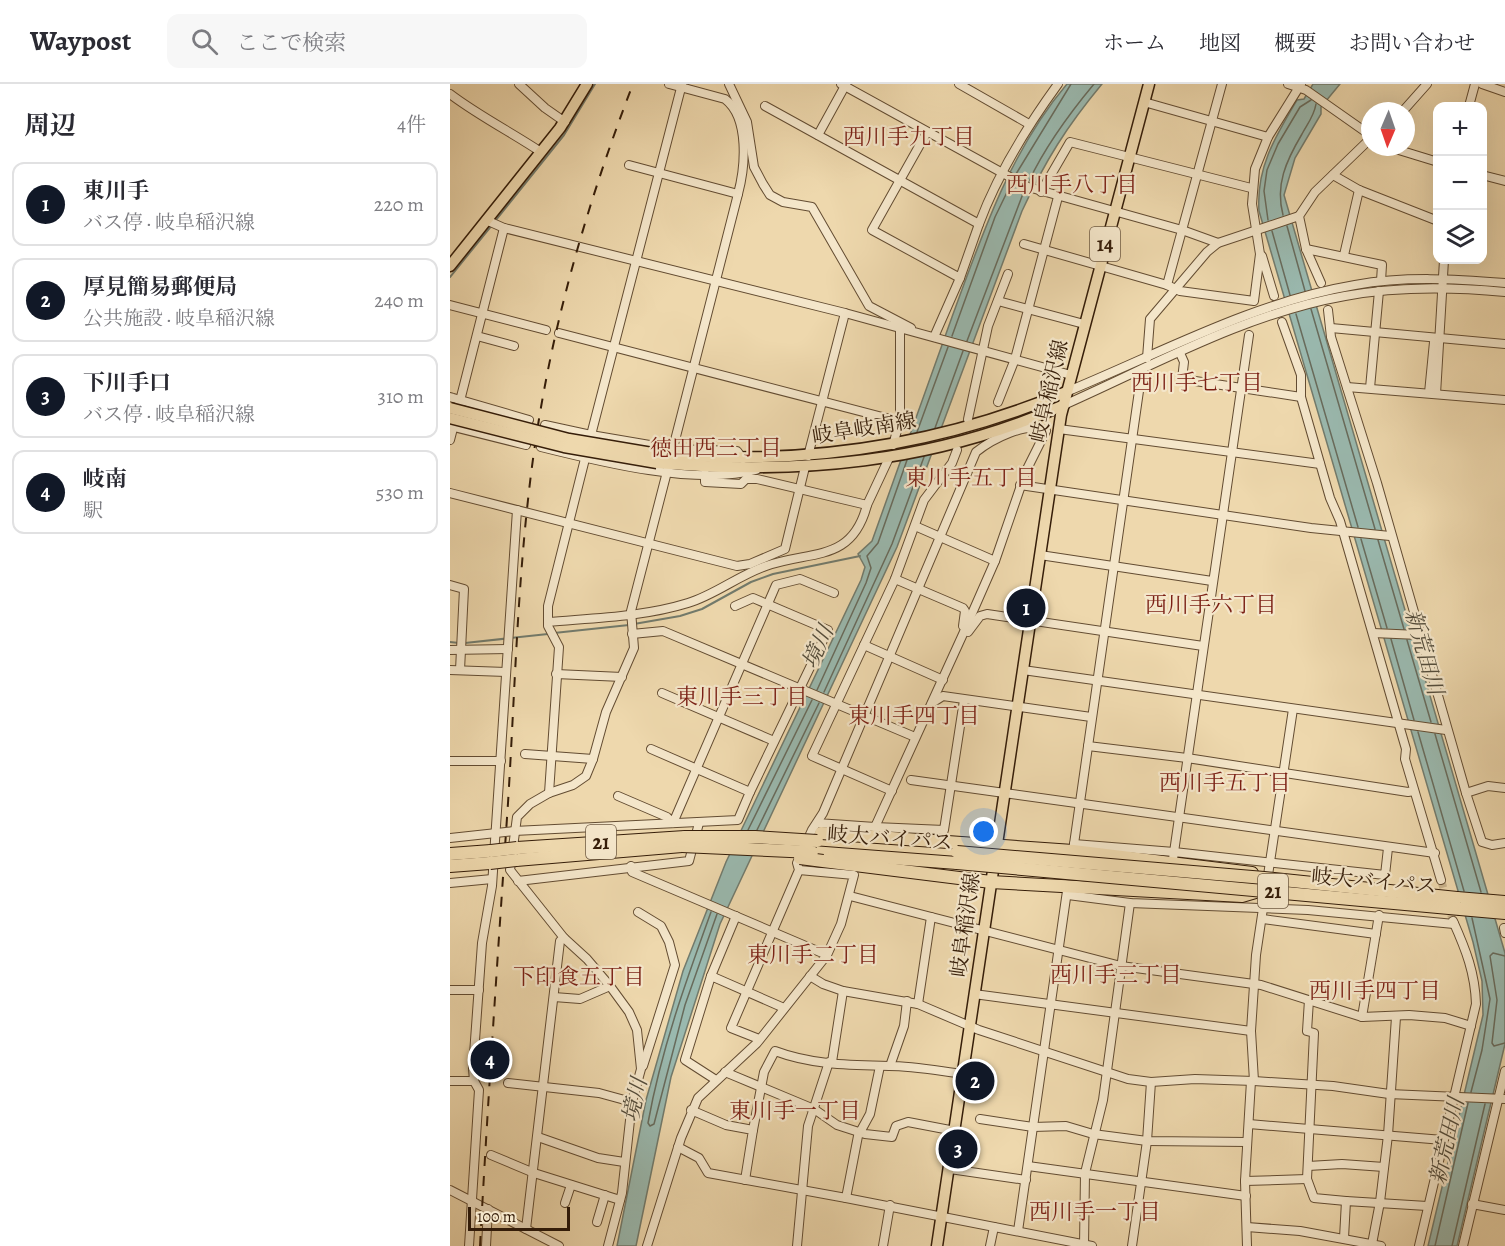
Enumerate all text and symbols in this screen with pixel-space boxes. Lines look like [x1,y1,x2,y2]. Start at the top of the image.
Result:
search box [167,14,587,68]
text: Waypost [30,22,131,60]
icon: search [188,25,221,58]
text: ここで検索 [236,28,346,58]
text: ホーム [1103,29,1166,57]
text: 地図 [1199,29,1241,57]
text: 概要 [1274,29,1316,57]
text: お問い合わせ [1349,29,1475,57]
north arrow [1361,102,1415,156]
map controls [1433,102,1487,264]
button: + [1433,102,1487,156]
text: 周辺 [24,108,76,143]
text: 4件 [397,111,426,138]
district label: 西川手九丁目 [843,122,975,152]
button: − [1433,156,1487,210]
district label: 西川手八丁目 [1006,170,1138,200]
text: 東川手 [83,176,149,206]
text: 1 [42,191,49,218]
text: 220 m [374,191,424,218]
text: バス停 · 岐阜稲沢線 [83,209,255,236]
button: layers [1433,210,1487,264]
road number: 14 [1090,227,1120,261]
text: 厚見簡易郵便局 [83,272,237,302]
text: 2 [41,287,50,314]
text: 240 m [374,287,424,314]
text: 公共施設 · 岐阜稲沢線 [83,305,275,332]
street label: 岐阜稲沢線 [1024,337,1074,445]
text: 下川手口 [83,368,171,398]
district label: 西川手七丁目 [1131,368,1263,398]
text: 3 [41,383,50,410]
text: 310 m [378,383,424,410]
text: バス停 · 岐阜稲沢線 [83,401,255,428]
street label: 岐阜岐南線 [810,406,918,450]
district label: 徳田西三丁目 [650,433,782,463]
district label: 東川手五丁目 [905,463,1037,493]
text: 岐南 [83,464,127,494]
text: 4 [41,479,50,506]
text: 530 m [376,479,424,506]
text: 駅 [83,497,103,524]
pin: 1 [1006,586,1046,630]
district label: 西川手六丁目 [1145,590,1277,620]
water label: 新荒田川 [1397,606,1451,700]
water label: 境川 [795,619,842,673]
district label: 東川手三丁目 [676,682,808,712]
district label: 東川手四丁目 [848,701,980,731]
district label: 西川手五丁目 [1159,768,1291,798]
your location [969,817,998,846]
street label: 岐大バイパス [826,820,954,856]
road number: 21 [586,825,616,859]
street label: 岐大バイパス [1310,862,1438,900]
street label: 岐阜稲沢線 [944,871,986,979]
road number: 21 [1258,874,1288,908]
district label: 東川手二丁目 [747,940,879,970]
district label: 西川手三丁目 [1050,960,1182,990]
district label: 下印食五丁目 [513,962,645,992]
district label: 西川手四丁目 [1309,976,1441,1006]
pin: 4 [470,1038,510,1082]
pin: 2 [956,1058,994,1104]
water label: 境川 [615,1073,655,1125]
water label: 新荒田川 [1422,1093,1472,1187]
district label: 東川手一丁目 [729,1096,861,1126]
pin: 3 [938,1126,978,1172]
district label: 西川手一丁目 [1029,1197,1161,1227]
scale bar [468,1204,570,1232]
text: 100 m [477,1206,516,1228]

